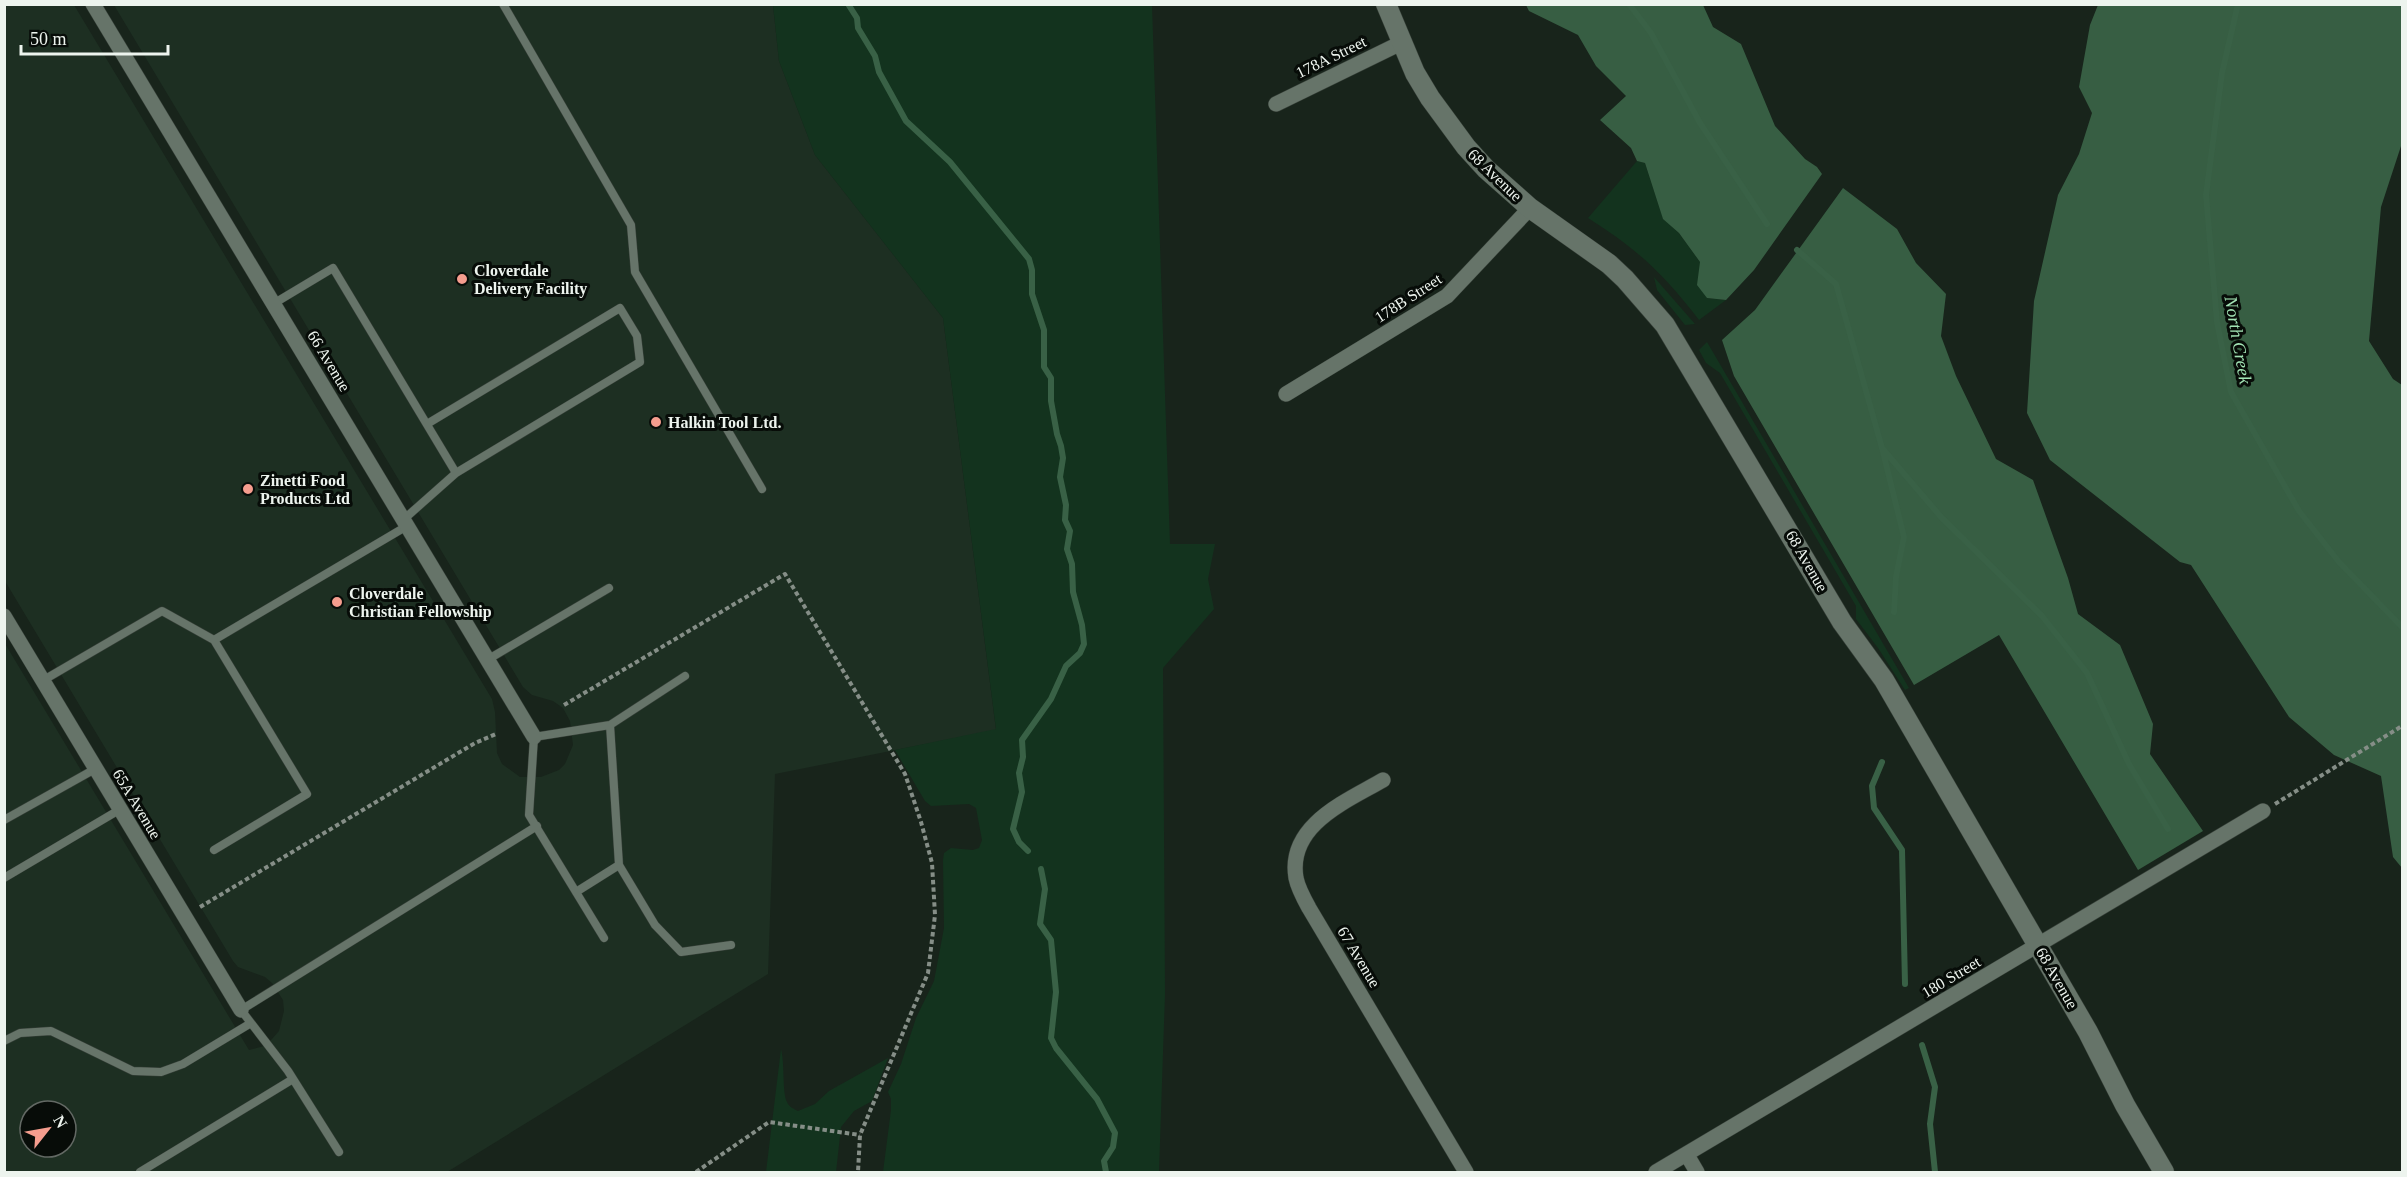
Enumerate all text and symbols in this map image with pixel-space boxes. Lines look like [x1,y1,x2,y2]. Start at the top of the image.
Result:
scale bar [21,18,168,56]
text: 50 m [30,29,67,49]
street label: 178A Street [1293,32,1369,81]
street label: 68 Avenue [1465,145,1525,205]
place label: Cloverdale Delivery Facility [474,262,587,298]
street label: 178B Street [1372,270,1445,326]
marker: Cloverdale Delivery Facility [455,272,469,286]
water label: North Creek [2220,294,2256,386]
street label: 66 Avenue [304,328,354,394]
place label: Halkin Tool Ltd. [668,414,781,431]
marker: Halkin Tool Ltd. [649,415,663,429]
place label: Zinetti Food Products Ltd [260,472,350,507]
marker: Zinetti Food Products Ltd [241,482,255,496]
street label: 68 Avenue [1783,527,1831,595]
place label: Cloverdale Christian Fellowship [349,585,492,621]
marker: Cloverdale Christian Fellowship [330,595,344,609]
street label: 65A Avenue [110,766,164,842]
street label: 67 Avenue [1334,924,1384,990]
street label: 68 Avenue [2033,944,2081,1012]
street label: 180 Street [1919,953,1984,1001]
north arrow [18,1099,78,1159]
text: N [50,1112,71,1131]

